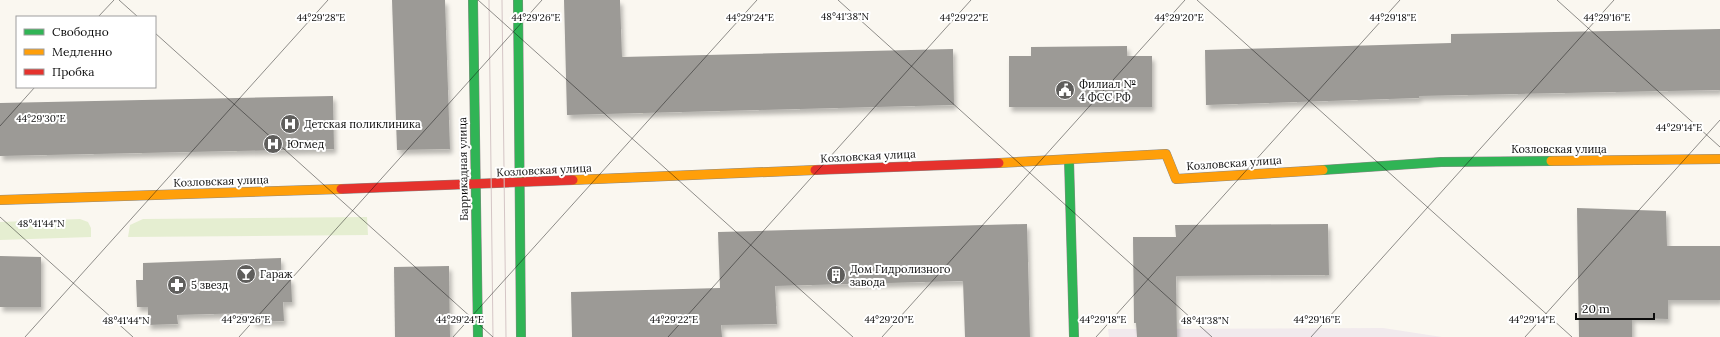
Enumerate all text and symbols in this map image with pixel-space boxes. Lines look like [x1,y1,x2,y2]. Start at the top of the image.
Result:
text: 48°41'38"N [821,10,869,23]
text: 44°29'28"E [297,11,345,24]
text: 44°29'26"E [512,11,560,24]
text: 44°29'24"E [726,11,774,24]
text: 44°29'22"E [940,11,988,24]
text: 44°29'20"E [1154,11,1204,24]
text: 44°29'18"E [1370,11,1416,24]
text: 44°29'16"E [1583,11,1631,24]
legend [16,16,156,88]
text: Свободно [52,24,109,39]
text: Медленно [52,44,112,59]
text: Пробка [52,64,94,79]
place label: Филиал № 4 ФСС РФ [1079,77,1136,104]
public building icon: Филиал № 4 ФСС РФ [1054,79,1076,101]
text: 44°29'30"E [16,112,66,125]
hospital icon: Детская поликлиника [279,113,301,135]
place label: Детская поликлиника [304,117,421,131]
street label: Баррикадная улица [455,117,471,221]
text: 44°29'14"E [1656,121,1702,134]
hospital icon: Югмед [262,133,284,155]
place label: Югмед [287,137,325,151]
street label: Козловская улица [1511,142,1607,156]
street label: Козловская улица [820,146,916,165]
street label: Козловская улица [1186,153,1282,173]
street label: Козловская улица [496,160,592,179]
street label: Козловская улица [173,172,269,190]
text: 48°41'44"N [17,217,65,230]
place label: Дом Гидролизного завода [850,262,950,289]
bar icon: Гараж [235,263,257,285]
building icon: Дом Гидролизного завода [825,264,847,286]
place label: Гараж [260,267,293,281]
pharmacy icon: 5 звезд [166,274,188,296]
place label: 5 звезд [191,278,229,292]
scale bar [1576,295,1654,321]
text: 20 m [1582,301,1610,316]
text: 44°29'26"E [222,313,270,326]
text: 44°29'24"E [436,313,484,326]
text: 44°29'22"E [650,313,698,326]
text: 44°29'20"E [864,313,914,326]
text: 44°29'18"E [1080,313,1126,326]
text: 44°29'16"E [1293,313,1341,326]
text: 44°29'14"E [1509,313,1555,326]
text: 48°41'44"N [102,314,150,327]
text: 48°41'38"N [1181,314,1229,327]

